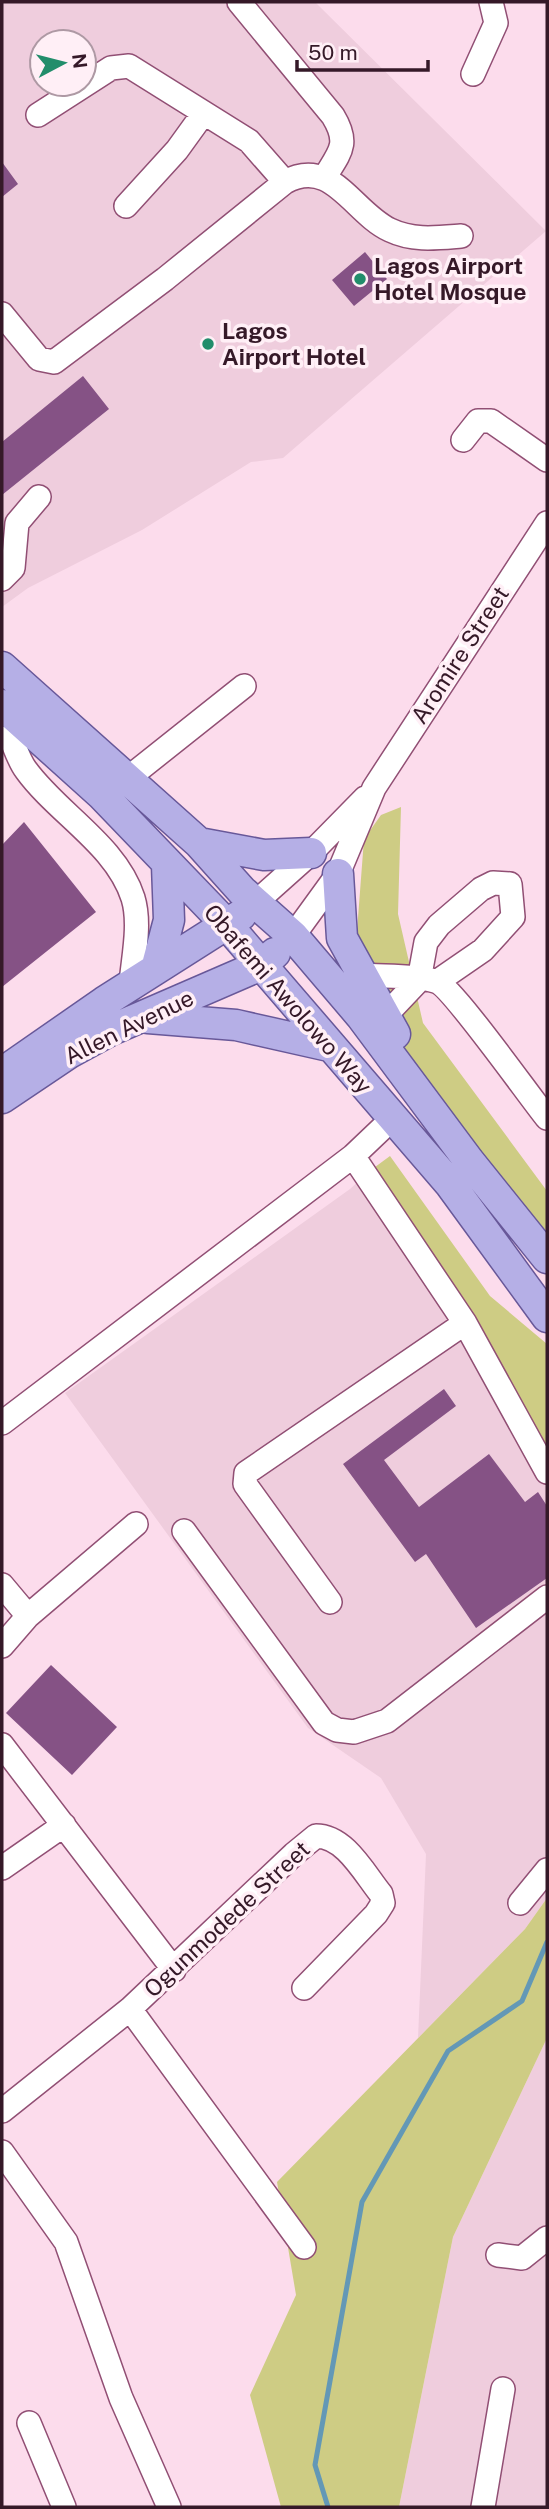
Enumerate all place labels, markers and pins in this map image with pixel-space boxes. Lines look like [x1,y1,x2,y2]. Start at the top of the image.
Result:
place label: Lagos Airport Hotel Mosque [374,252,526,305]
marker: Lagos Airport Hotel Mosque [352,271,368,287]
place label: Lagos Airport Hotel [222,317,366,370]
marker: Lagos Airport Hotel [200,336,216,352]

